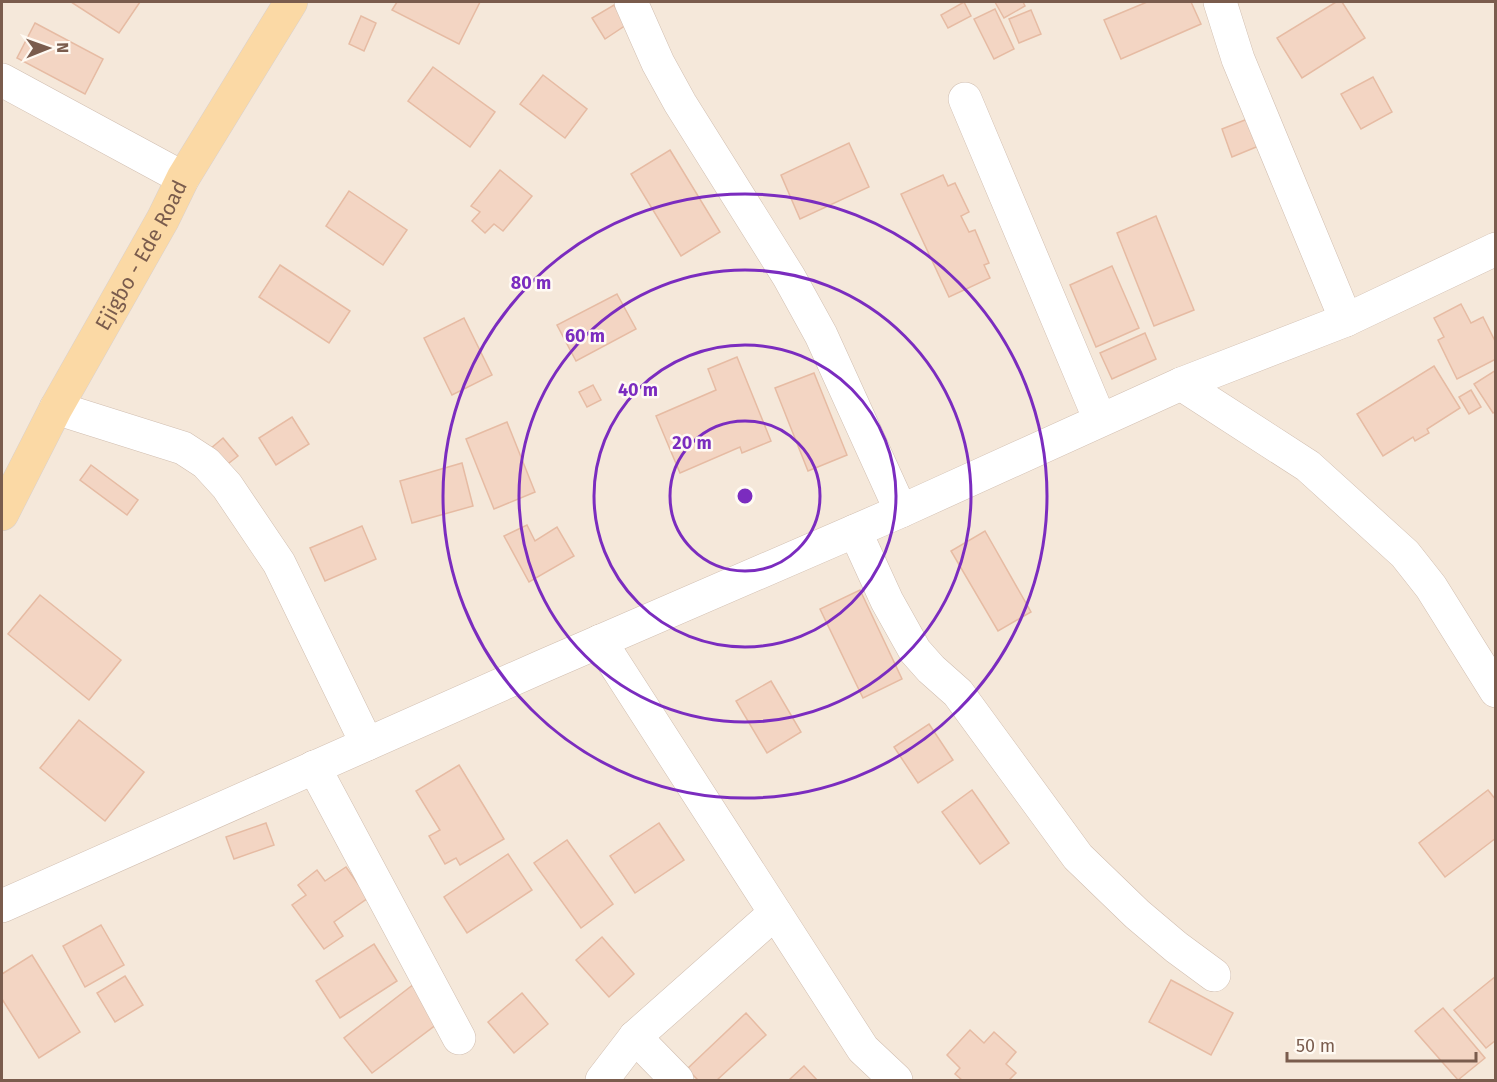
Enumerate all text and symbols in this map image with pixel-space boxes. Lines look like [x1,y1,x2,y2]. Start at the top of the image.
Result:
north arrow [18,18,78,78]
text: N [53,42,72,53]
street label: Ejigbo - Ede Road [90,176,193,335]
text: 80 m [511,272,551,294]
text: 60 m [565,325,605,347]
text: 40 m [618,379,658,401]
text: 20 m [672,432,712,454]
centre of rings [735,486,755,506]
scale bar [1287,1025,1476,1063]
text: 50 m [1296,1035,1335,1057]

